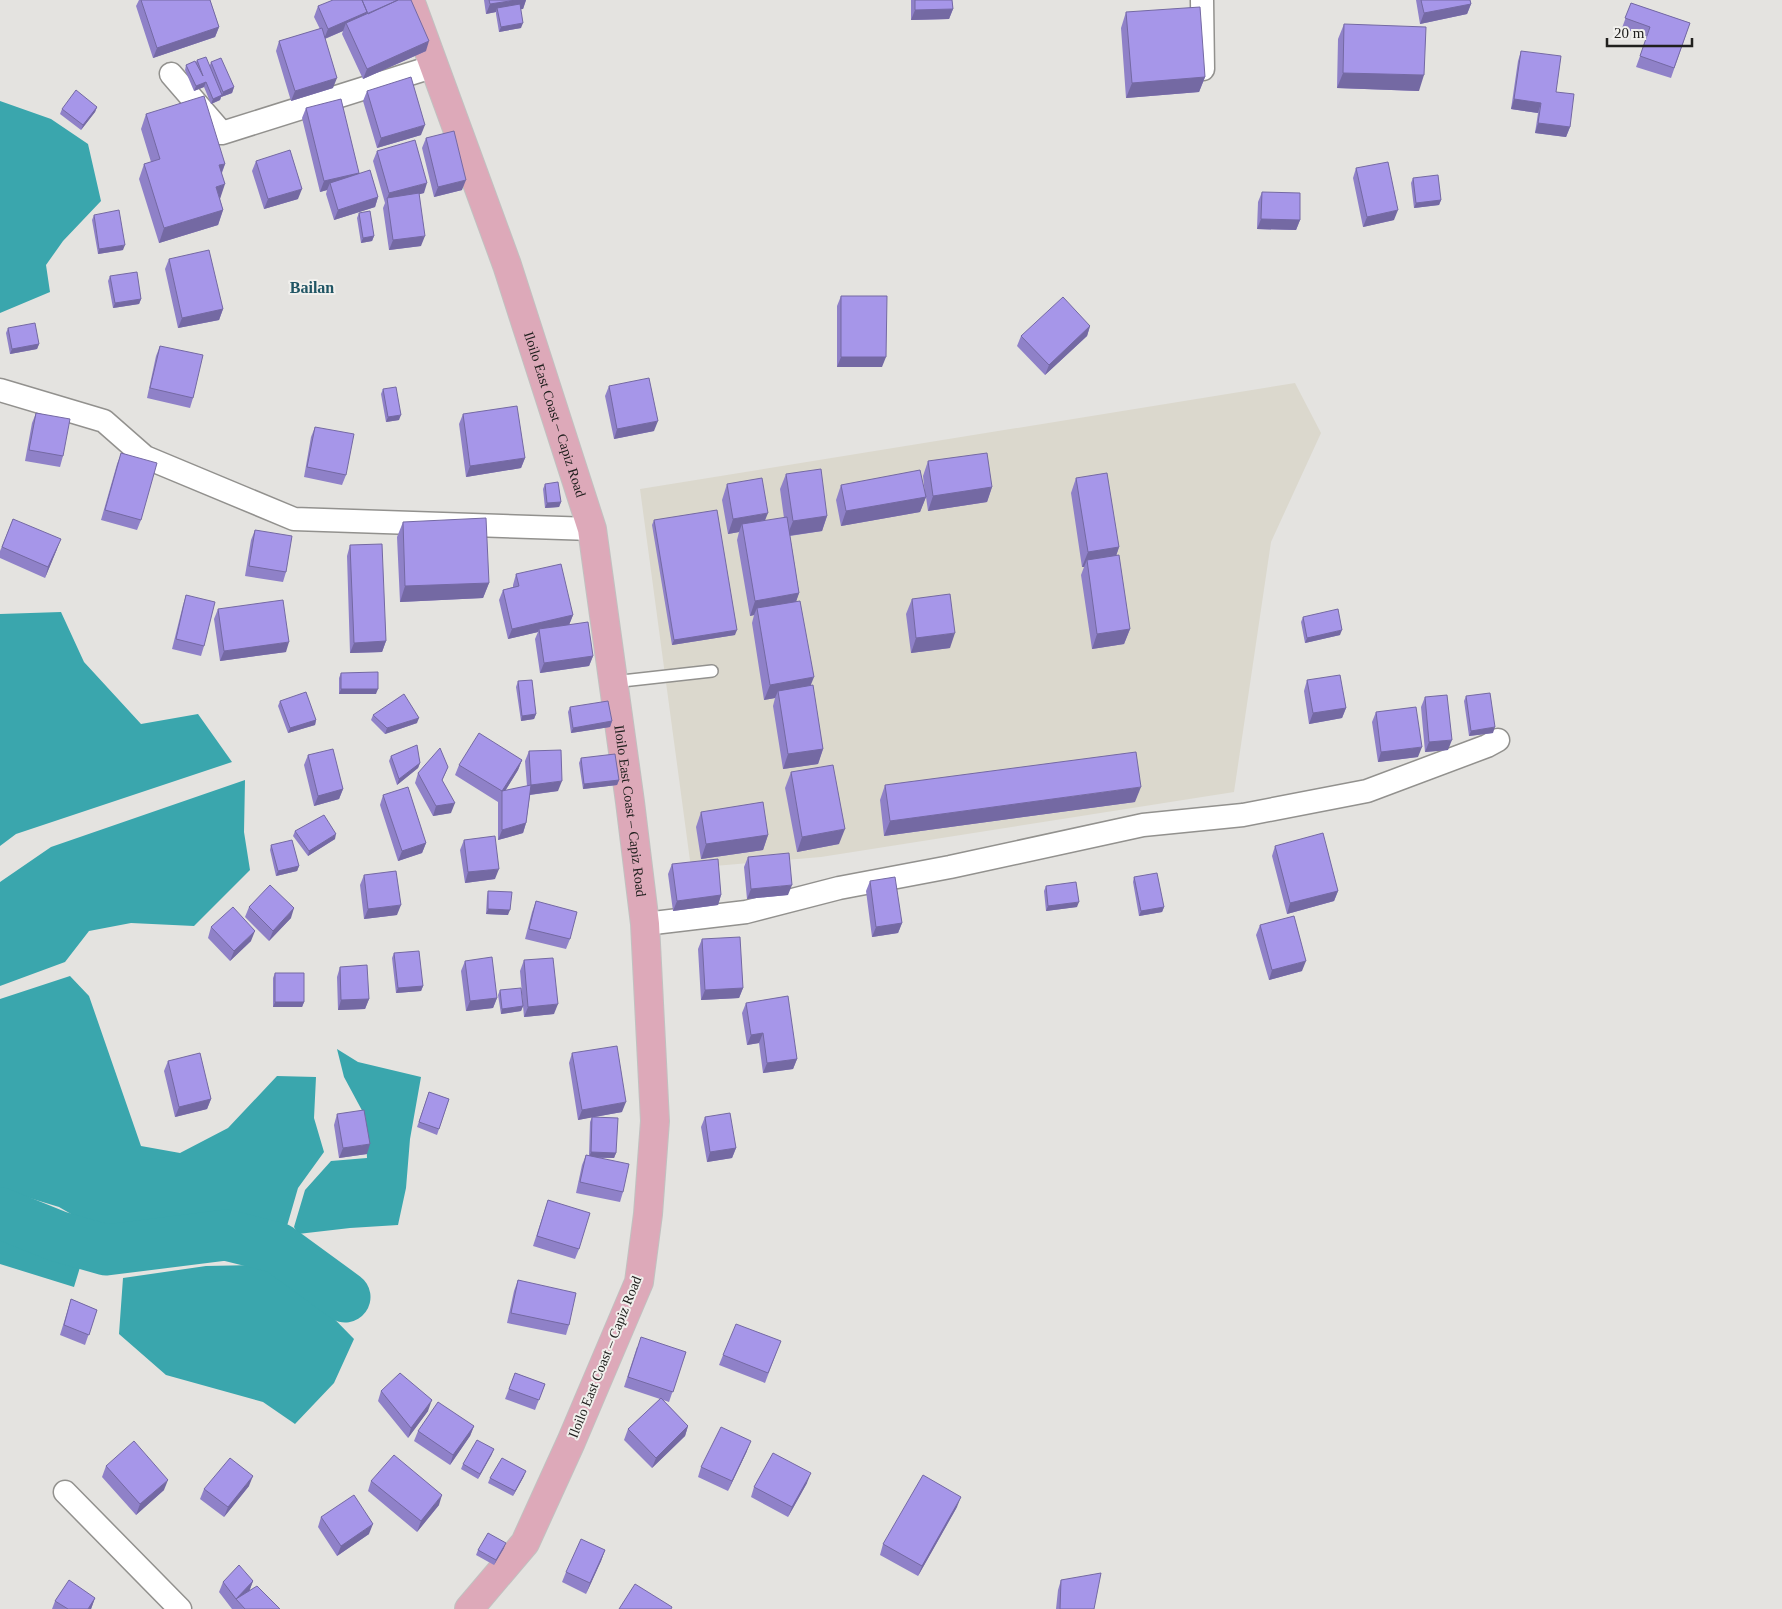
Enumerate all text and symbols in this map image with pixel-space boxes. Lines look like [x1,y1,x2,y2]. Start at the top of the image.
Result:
scale bar [1607,15,1692,47]
text: 20 m [1614,25,1645,41]
district label: Bailan [290,279,334,296]
street label: Iloilo East Coast – Capiz Road [521,330,589,499]
street label: Iloilo East Coast – Capiz Road [612,724,649,898]
street label: Iloilo East Coast – Capiz Road [566,1274,644,1440]

